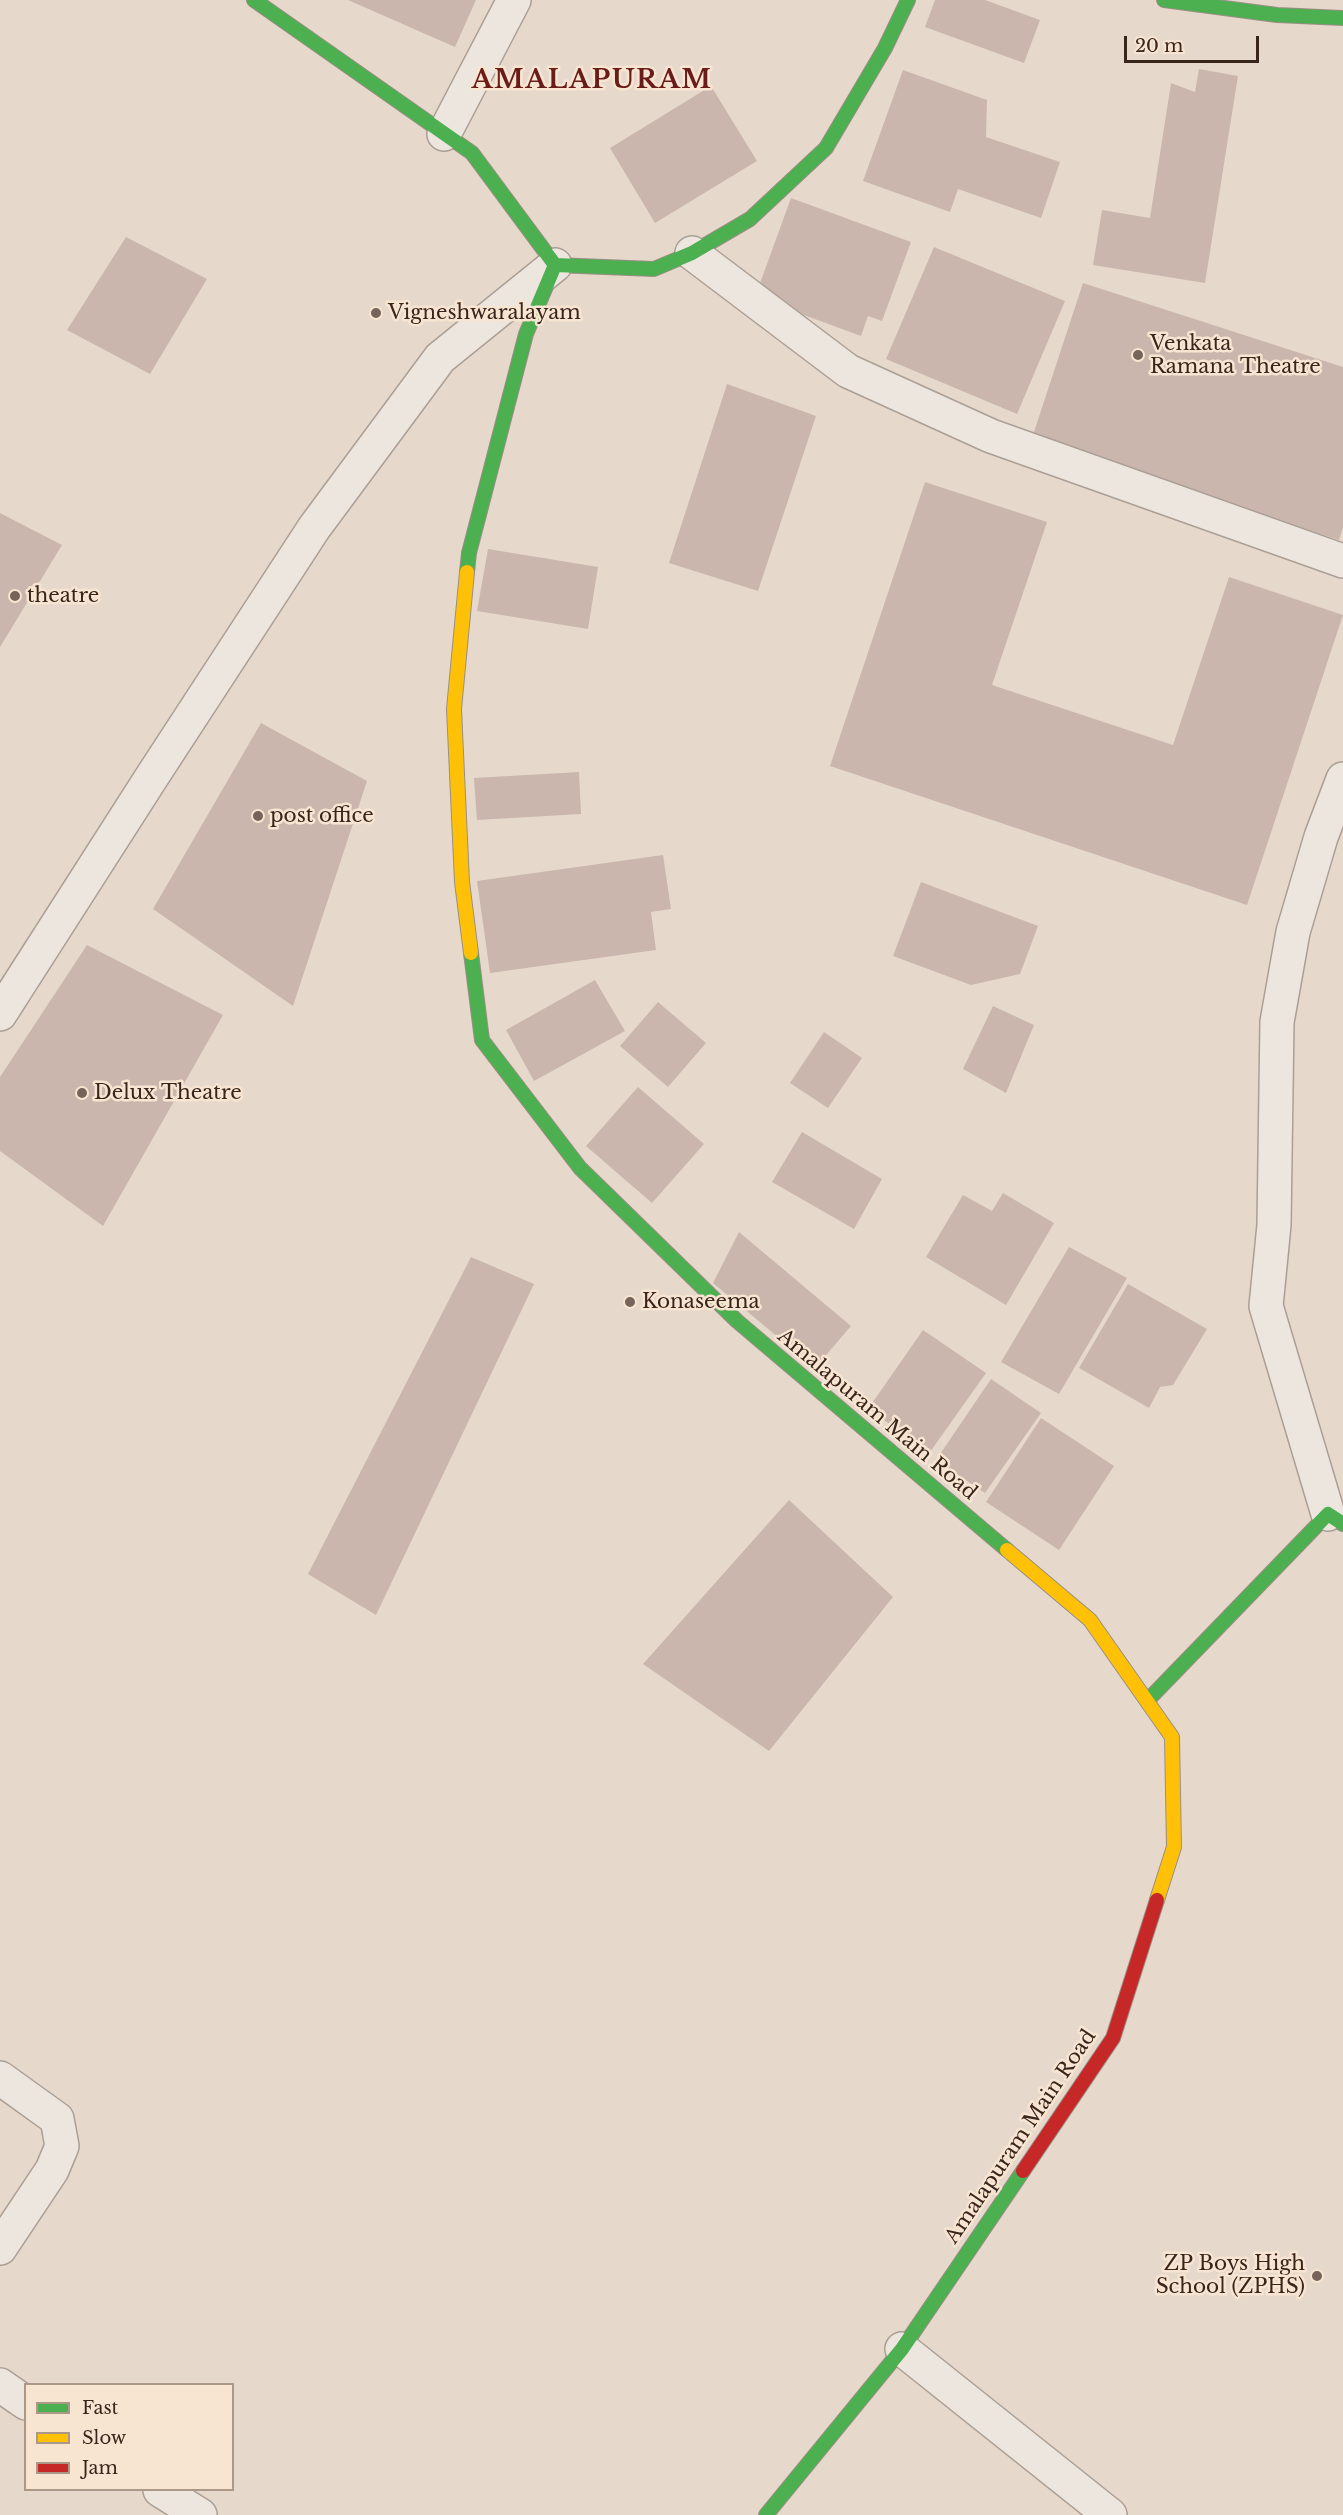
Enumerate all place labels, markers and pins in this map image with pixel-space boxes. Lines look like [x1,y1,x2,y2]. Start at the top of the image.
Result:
place label: Vigneshwaralayam [388,301,581,325]
marker: Vigneshwaralayam [369,306,383,320]
place label: Venkata Ramana Theatre [1150,332,1321,379]
marker: Venkata Ramana Theatre [1131,348,1145,362]
place label: theatre [27,584,99,608]
marker: theatre [8,589,22,603]
place label: post office [270,804,374,828]
marker: post office [251,809,265,823]
place label: Delux Theatre [94,1081,242,1105]
marker: Delux Theatre [75,1086,89,1100]
place label: Konaseema [642,1290,759,1314]
marker: Konaseema [623,1295,637,1309]
place label: ZP Boys High School (ZPHS) [1156,2252,1305,2299]
marker: ZP Boys High School (ZPHS) [1310,2269,1324,2283]

